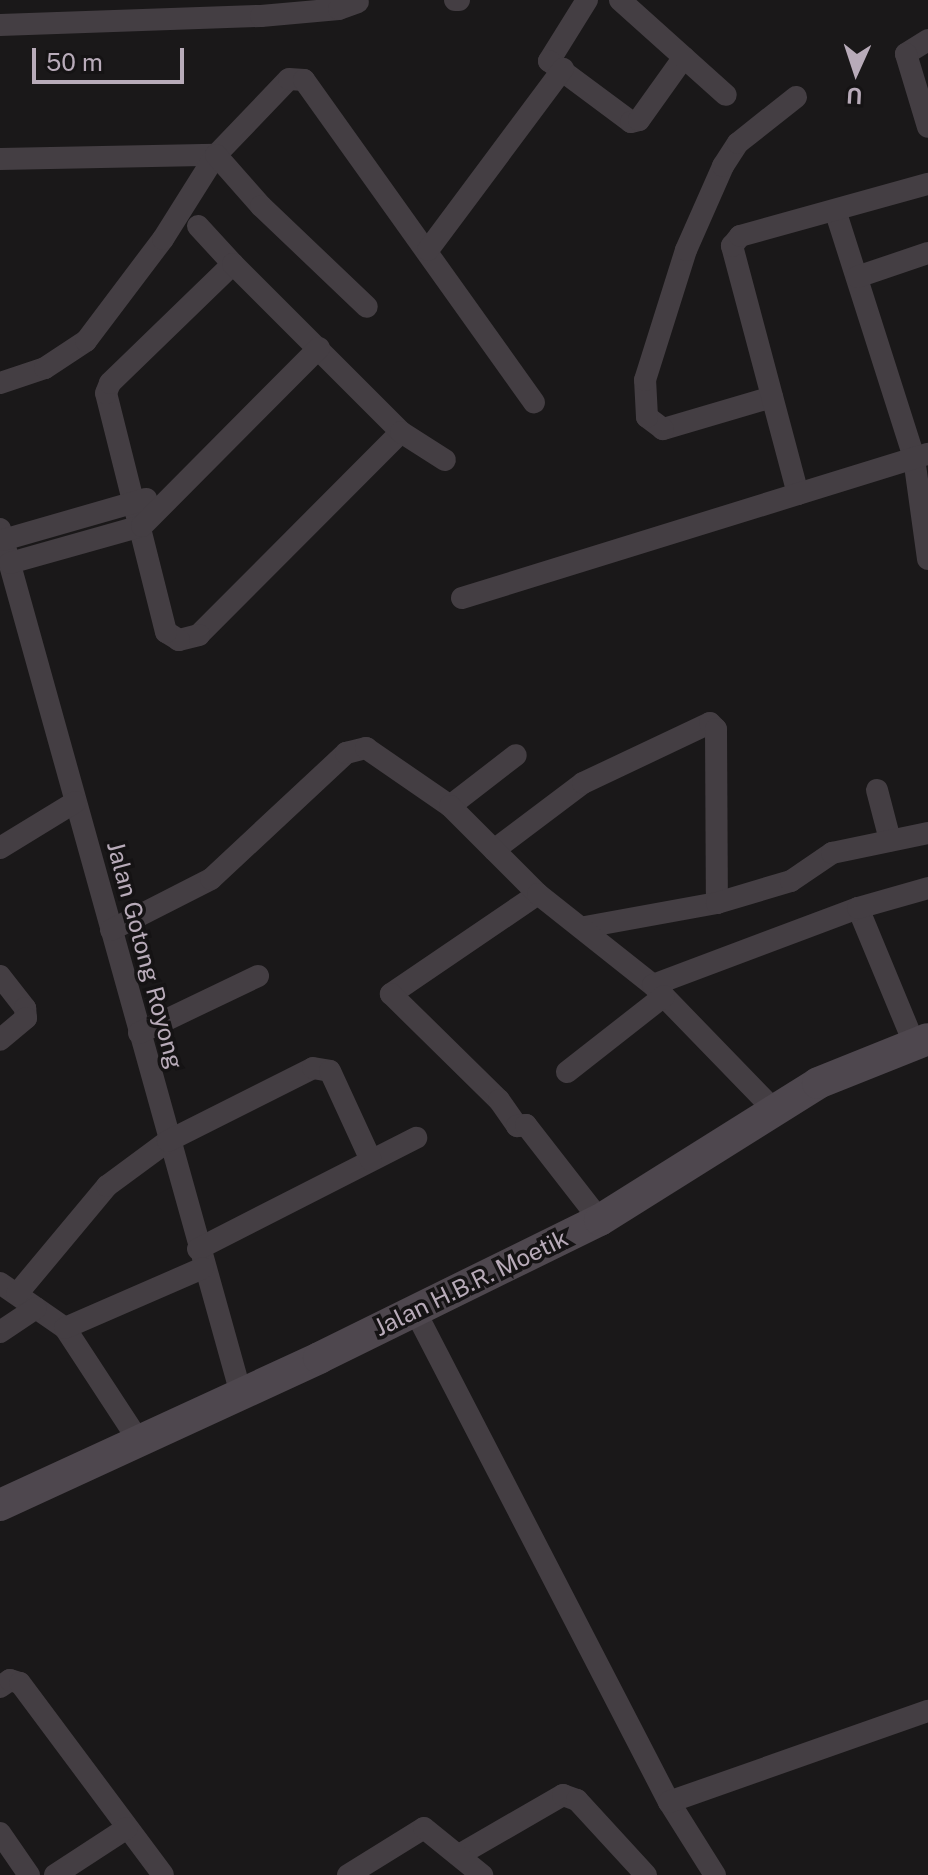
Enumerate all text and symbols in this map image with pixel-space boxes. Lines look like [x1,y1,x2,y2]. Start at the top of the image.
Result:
scale bar [36,32,188,82]
north arrow [816,32,896,112]
text: 50 m [46,48,103,76]
text: U [846,83,863,109]
street label: Jalan Gotong Royong [101,838,189,1072]
street label: Jalan H.B.R. Moetik [369,1224,573,1342]

